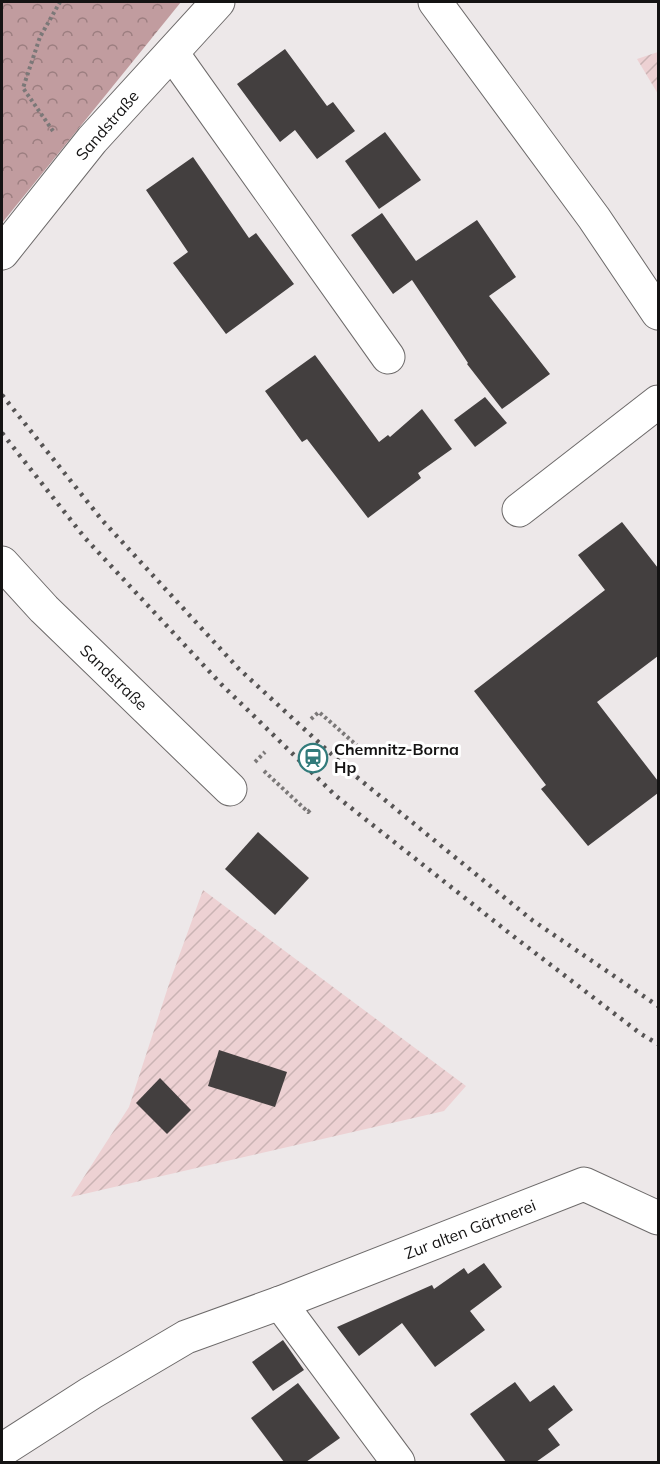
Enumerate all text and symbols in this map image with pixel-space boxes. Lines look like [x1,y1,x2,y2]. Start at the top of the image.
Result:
street label: Sandstraße [71,86,143,164]
street label: Sandstraße [76,640,152,714]
place label: Chemnitz-Borna Hp [334,739,459,777]
station icon: Chemnitz-Borna Hp [297,742,329,774]
street label: Zur alten Gärtnerei [401,1195,539,1263]

